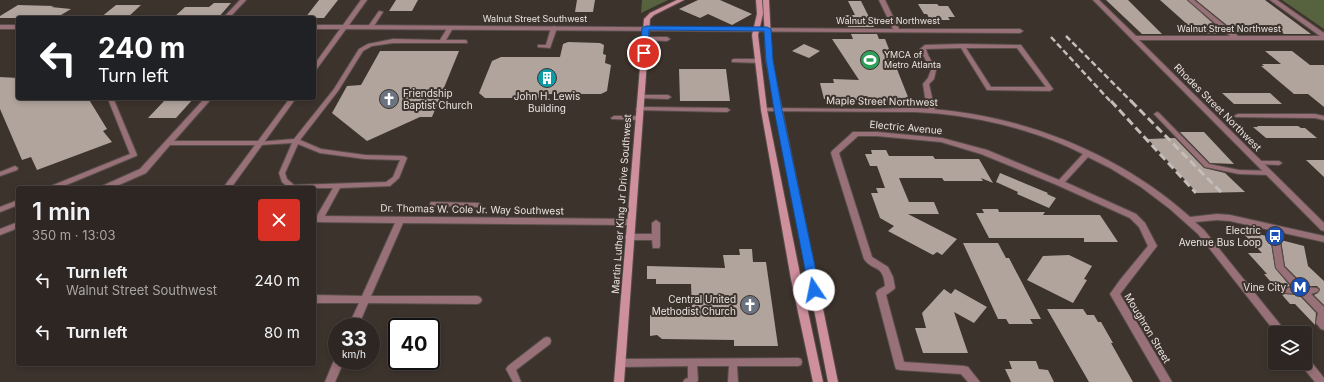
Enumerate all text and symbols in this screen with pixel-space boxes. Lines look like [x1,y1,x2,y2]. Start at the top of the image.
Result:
street label: Walnut Street Southwest [483,13,587,24]
street label: Walnut Street Northwest [836,15,940,26]
street label: Walnut Street Northwest [1177,23,1281,34]
text: 240 m [98,31,185,65]
icon: left [32,32,84,84]
pin [627,36,661,70]
icon: arrive [633,42,655,64]
sports icon: YMCA of Metro Atlanta [859,49,881,71]
place label: YMCA of Metro Atlanta [884,49,941,70]
street label: Rhodes Street Northwest [1172,61,1265,154]
text: Turn left [98,65,168,86]
building icon: John H. Lewis Building [536,67,558,89]
place label: Friendship Baptist Church [403,87,473,111]
church icon: Friendship Baptist Church [378,88,400,110]
place label: John H. Lewis Building [514,90,580,114]
street label: Maple Street Northwest [826,94,939,108]
street label: Martin Luther King Jr Drive Southwest [609,113,633,294]
street label: Electric Avenue [869,118,943,136]
text: 1 min [32,197,91,226]
button: close [258,199,300,241]
street label: Dr. Thomas W. Cole Jr. Way Southwest [380,201,565,217]
place label: Electric Avenue Bus Loop [1179,224,1261,248]
bus stop icon: Electric Avenue Bus Loop [1264,225,1286,247]
text: 350 m · 13:03 [32,227,116,243]
text: Turn left [66,263,127,282]
icon: left [32,269,54,291]
position arrow [793,269,835,311]
text: 240 m [255,271,300,290]
metro station icon: Vine City [1289,276,1311,298]
place label: Vine City [1243,281,1286,293]
text: Walnut Street Southwest [66,282,217,298]
street label: Moughron Street [1122,291,1174,366]
place label: Central United Methodist Church [652,293,736,317]
church icon: Central United Methodist Church [739,294,761,316]
speed limit sign: 40 [388,318,440,370]
icon: left [32,321,54,343]
text: Turn left [66,323,127,342]
text: 80 m [264,323,300,342]
map controls [1268,326,1312,370]
button: layers [1268,326,1312,370]
text: 33 [341,327,367,351]
text: km/h [342,348,366,360]

